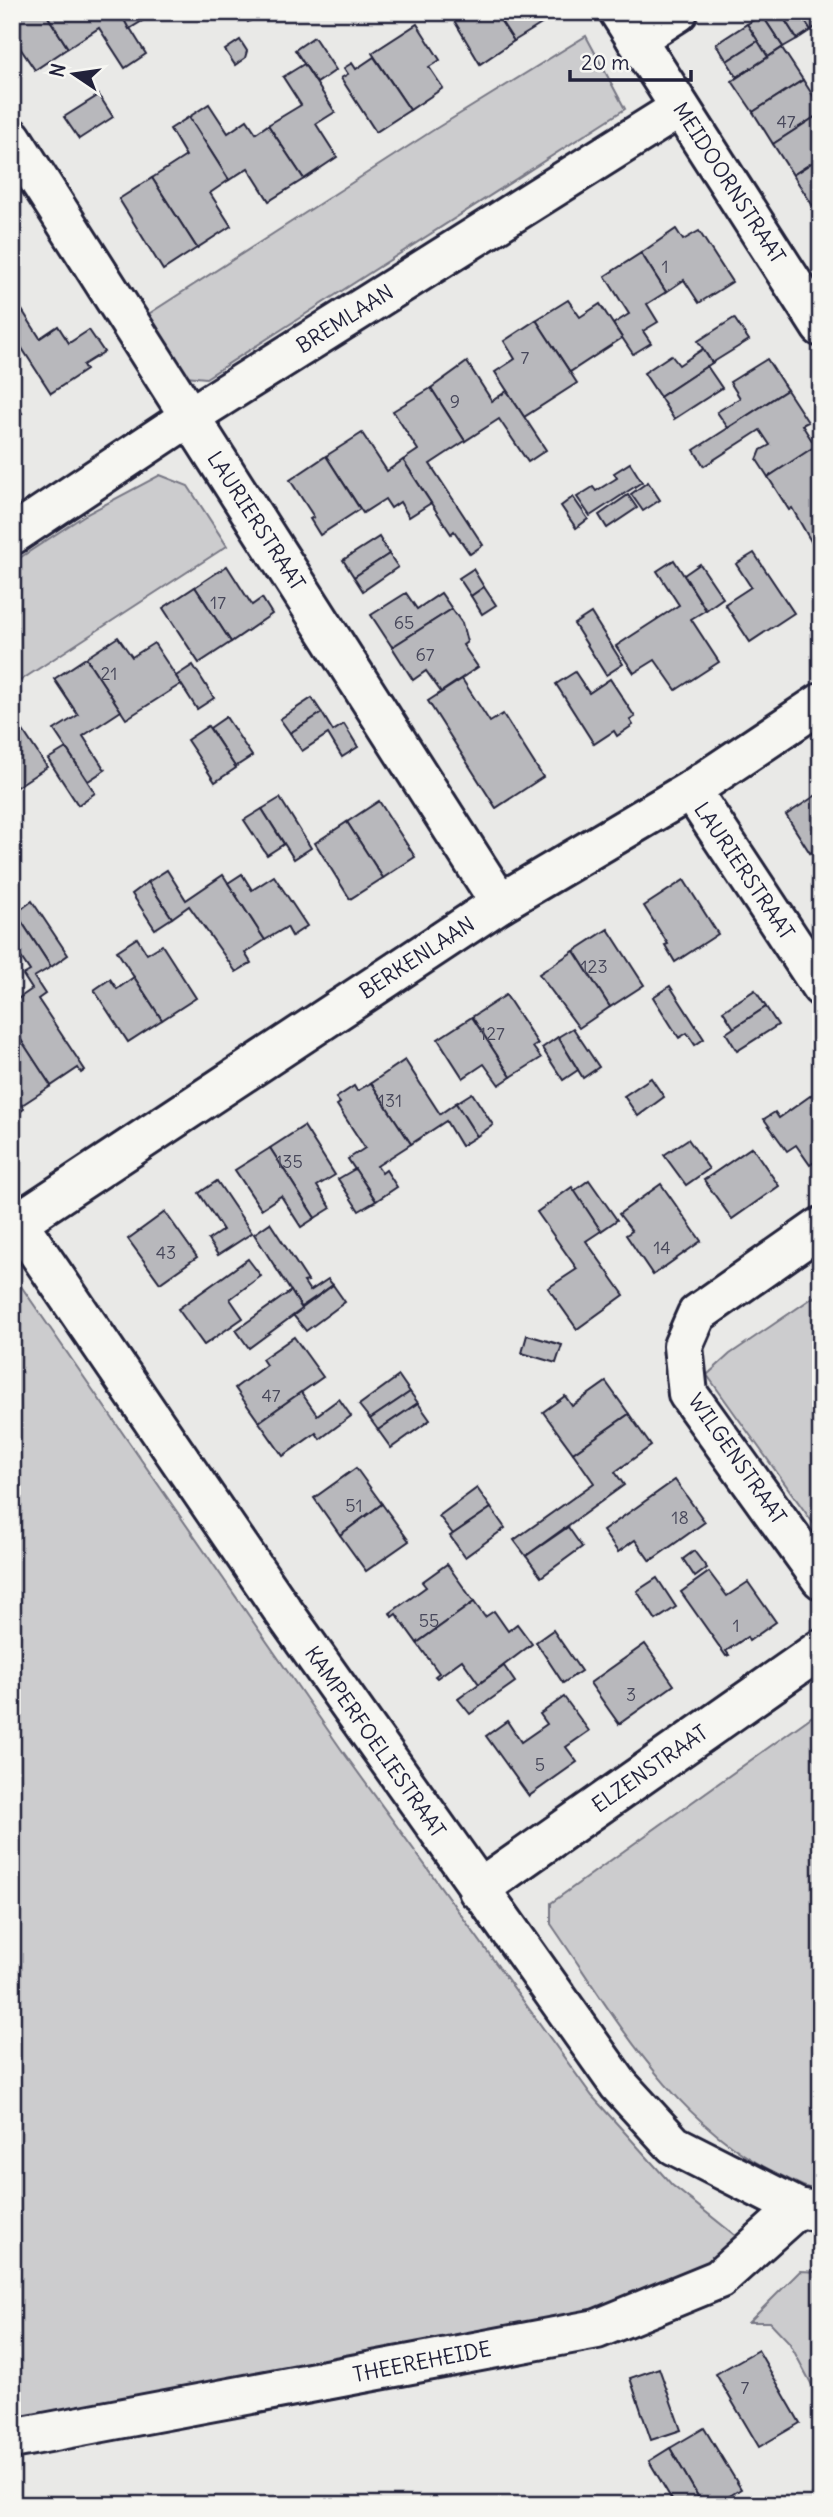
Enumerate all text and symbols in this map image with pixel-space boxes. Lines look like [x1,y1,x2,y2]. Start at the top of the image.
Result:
north arrow [38,38,108,108]
scale bar [570,38,691,82]
text: 20 m [581,49,630,76]
text: N [44,61,71,79]
street label: MEIDOORNSTRAAT [667,97,792,268]
house number: 47 [776,110,796,133]
house number: 1 [661,255,669,278]
street label: BREMLAAN [291,278,398,359]
house number: 7 [521,346,530,369]
house number: 9 [450,390,460,413]
street label: LAURIERSTRAAT [201,446,311,595]
house number: 17 [210,591,226,614]
house number: 65 [394,611,414,634]
house number: 67 [415,643,435,666]
house number: 21 [100,662,118,685]
street label: LAURIERSTRAAT [688,797,800,945]
street label: BERKENLAAN [354,910,479,1005]
house number: 123 [580,955,608,978]
house number: 127 [479,1022,505,1045]
house number: 131 [378,1089,402,1112]
house number: 135 [275,1150,303,1173]
house number: 14 [653,1236,671,1259]
house number: 43 [156,1241,176,1264]
house number: 47 [261,1384,281,1407]
street label: WILGENSTRAAT [682,1388,793,1529]
house number: 51 [345,1494,363,1517]
house number: 18 [671,1506,689,1529]
house number: 55 [419,1609,439,1632]
house number: 1 [732,1614,740,1637]
street label: KAMPERFOELIESTRAAT [299,1641,452,1843]
house number: 3 [626,1683,636,1706]
street label: ELZENSTRAAT [586,1719,713,1819]
house number: 5 [535,1753,545,1776]
street label: THEEREHEIDE [351,2335,493,2388]
house number: 7 [741,2376,750,2399]

